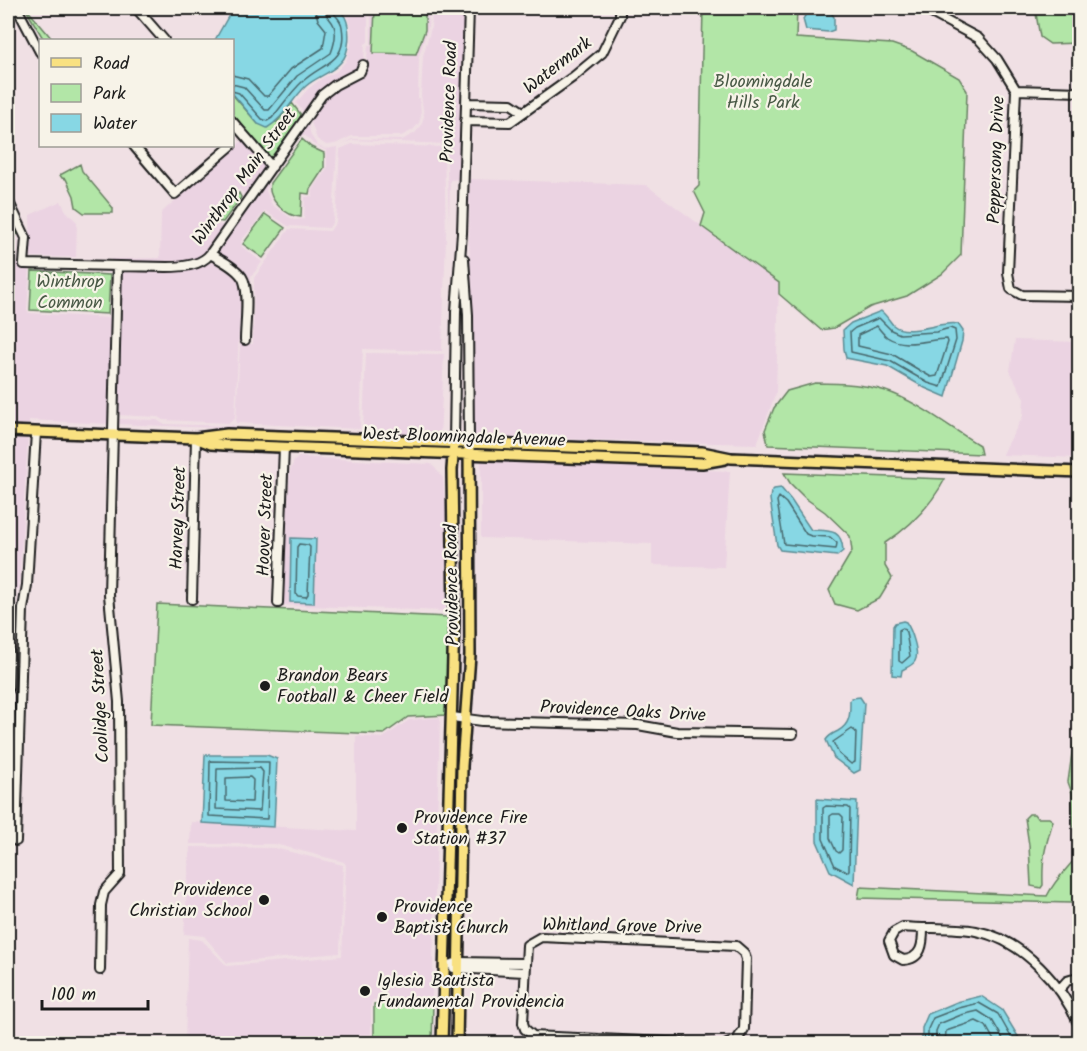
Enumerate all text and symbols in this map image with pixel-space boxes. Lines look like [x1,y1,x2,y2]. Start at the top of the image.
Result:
street label: Watermark [517,29,599,102]
legend [39,39,234,147]
street label: Providence Road [433,40,467,163]
text: Road [93,50,130,79]
park label: Bloomingdale Hills Park [714,68,812,118]
text: Park [93,80,126,109]
street label: Peppersong Drive [980,96,1014,224]
street label: Winthrop Main Street [185,101,306,252]
text: Water [93,110,138,139]
park label: Winthrop Common [36,268,104,318]
street label: West Bloomingdale Avenue [362,420,566,456]
street label: Harvey Street [163,465,195,570]
street label: Hoover Street [250,472,282,577]
street label: Providence Road [437,523,469,646]
street label: Coolidge Street [83,647,118,764]
place label: Brandon Bears Football & Cheer Field [277,662,450,712]
marker: Brandon Bears Football & Cheer Field [258,679,272,693]
street label: Providence Oaks Drive [539,693,707,731]
place label: Providence Fire Station #37 [414,804,528,854]
marker: Providence Fire Station #37 [395,821,409,835]
place label: Providence Christian School [129,876,253,926]
marker: Providence Christian School [257,893,271,907]
place label: Providence Baptist Church [394,893,508,943]
marker: Providence Baptist Church [375,910,389,924]
street label: Whitland Grove Drive [542,911,702,943]
place label: Iglesia Bautista Fundamental Providencia [377,967,564,1017]
scale bar [42,973,148,1011]
text: 100 m [51,981,96,1010]
marker: Iglesia Bautista Fundamental Providencia [358,984,372,998]

